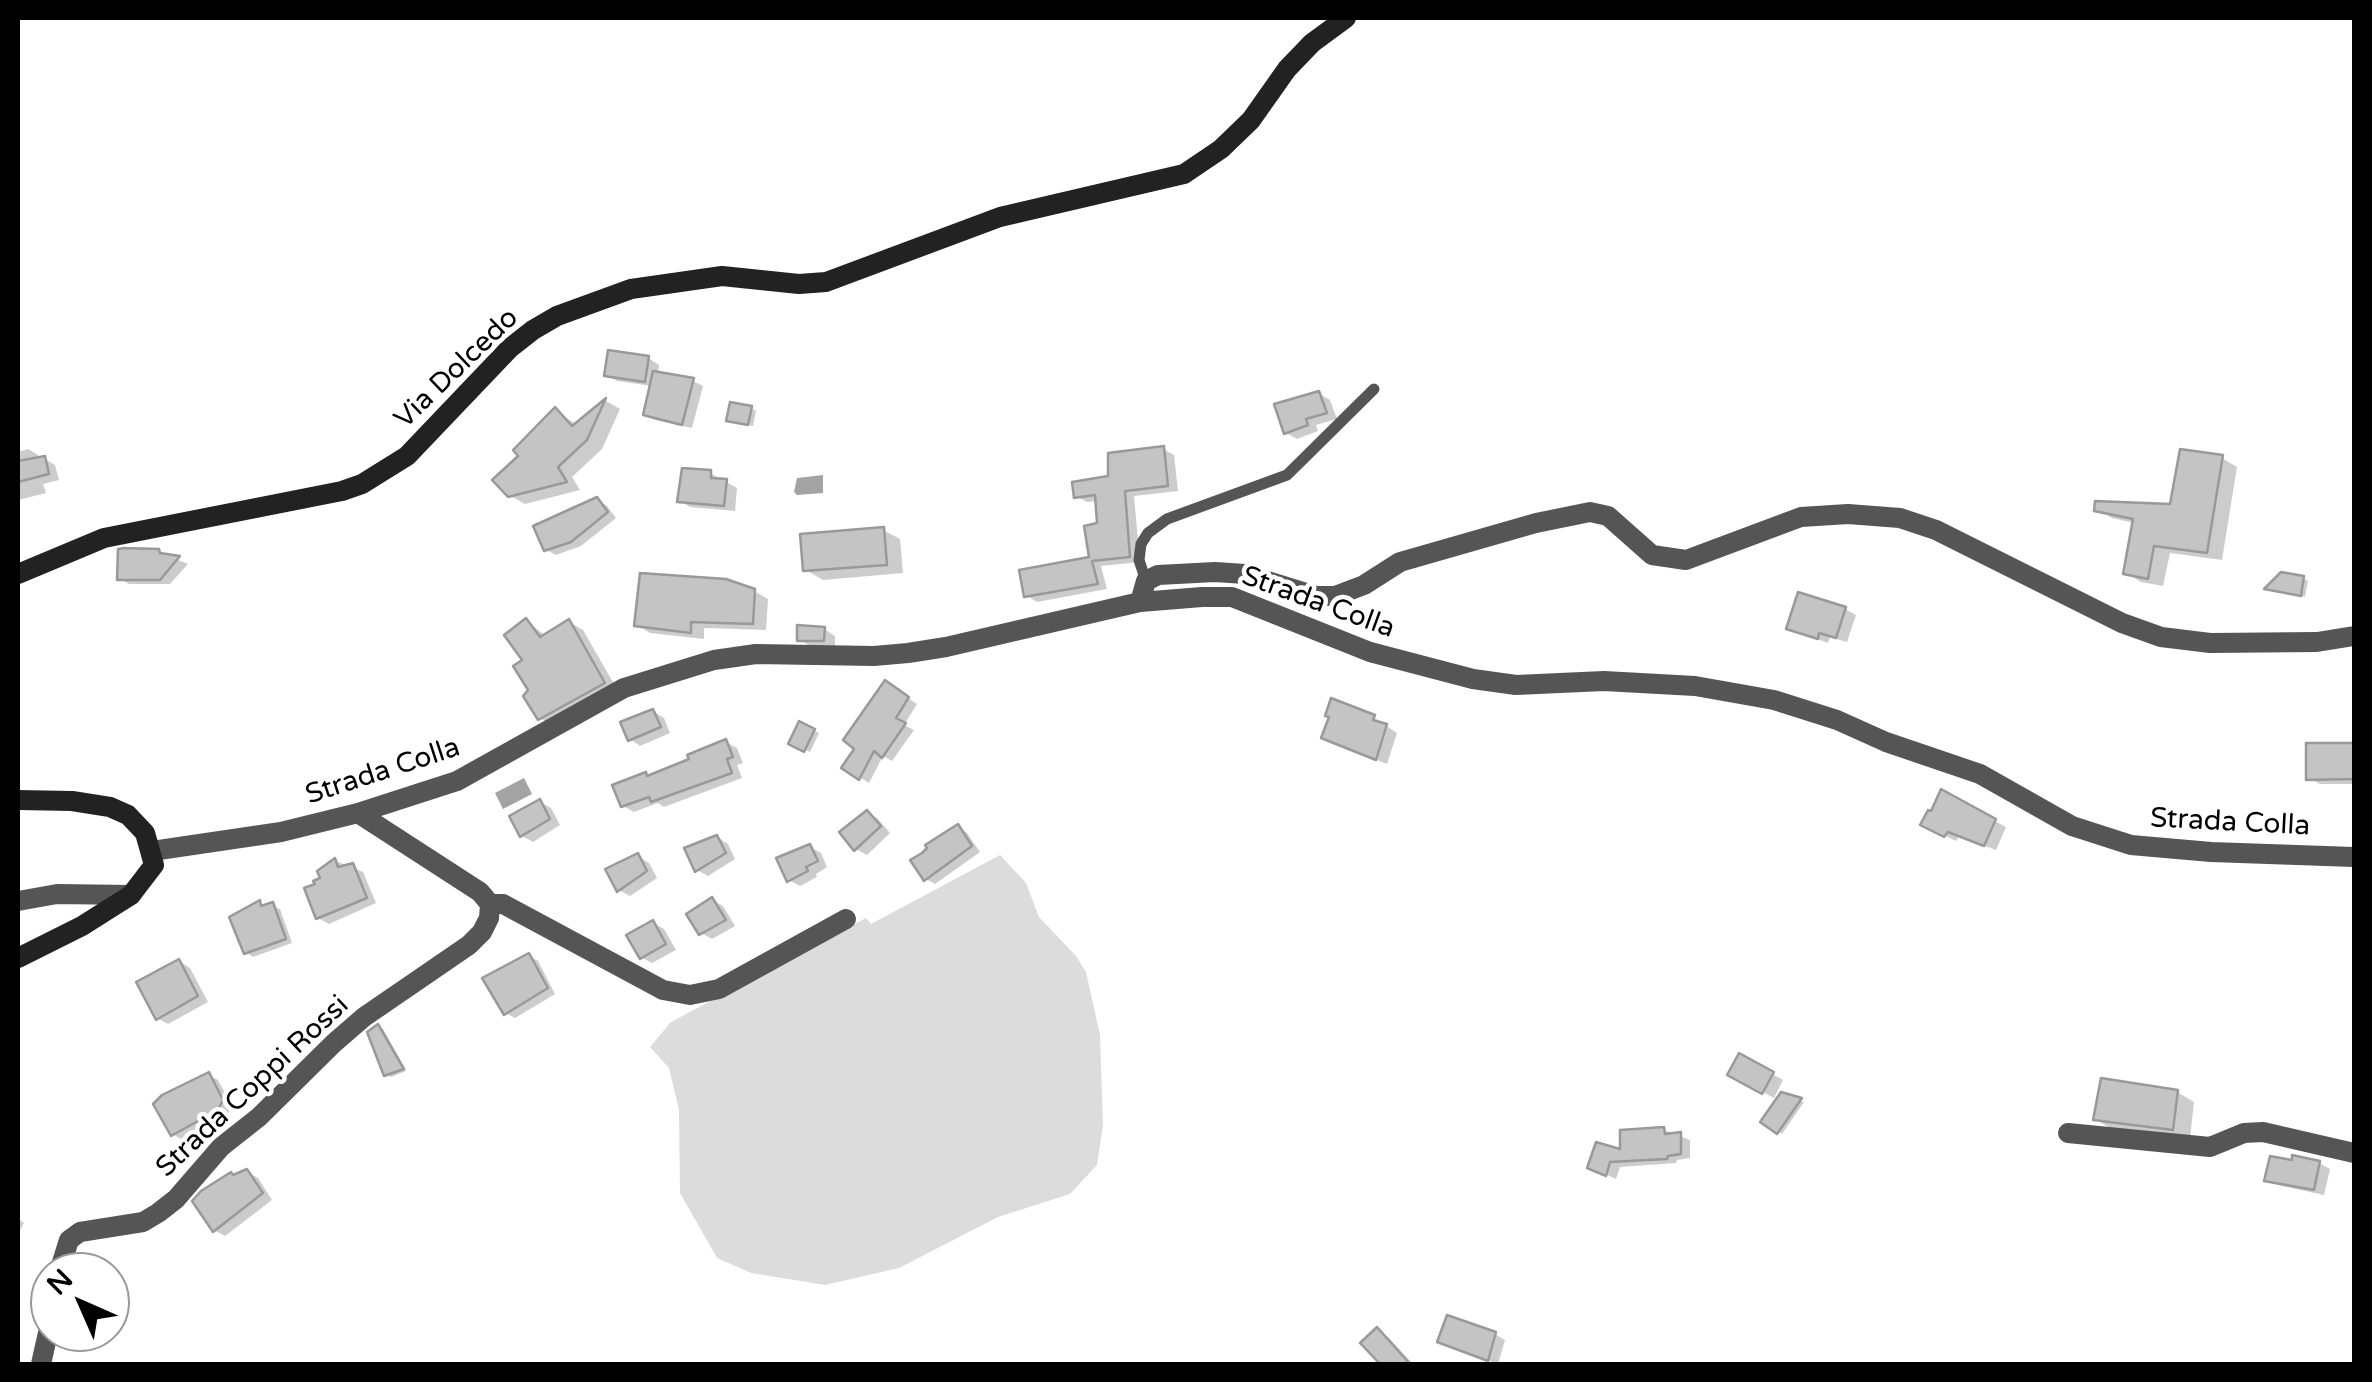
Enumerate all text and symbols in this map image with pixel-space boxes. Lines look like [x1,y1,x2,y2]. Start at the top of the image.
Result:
street label: Via Dolcedo [388,302,526,436]
street label: Strada Colla [1237,560,1399,646]
street label: Strada Colla [302,731,464,813]
street label: Strada Colla [2149,802,2311,844]
street label: Strada Coppi Rossi [150,989,356,1185]
north arrow [30,1252,130,1352]
text: N [40,1262,80,1302]

